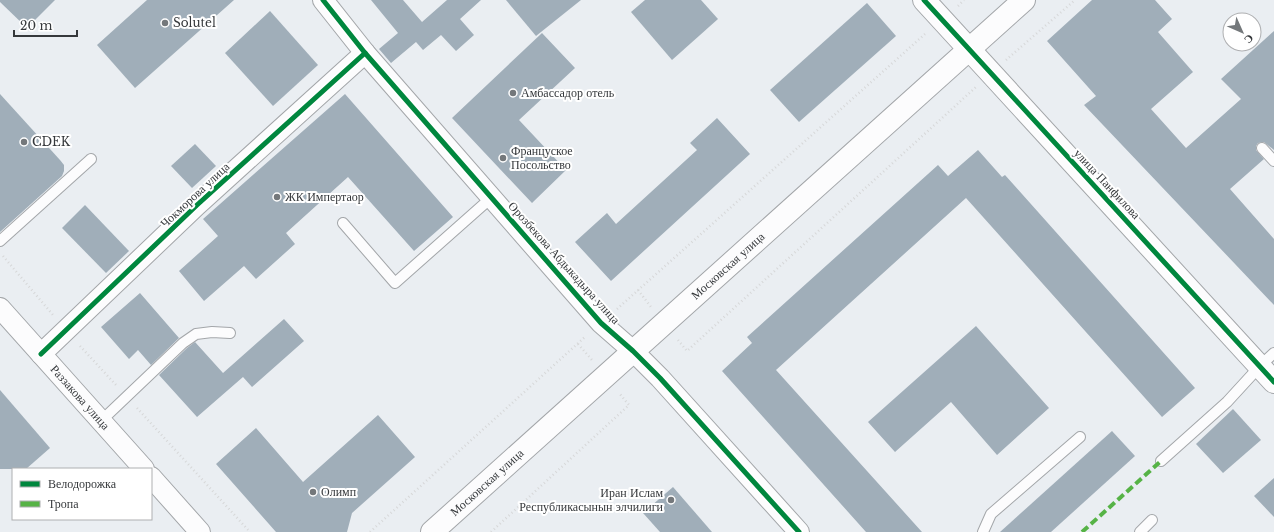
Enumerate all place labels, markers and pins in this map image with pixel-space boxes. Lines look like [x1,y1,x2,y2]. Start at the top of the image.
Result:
place label: Solutel [173,15,216,30]
marker: Solutel [160,18,170,28]
place label: Амбассадор отель [521,85,615,100]
marker: Амбассадор отель [508,88,518,98]
place label: CDEK [32,134,71,149]
marker: CDEK [19,137,29,147]
place label: Француское Посольство [511,143,573,172]
marker: Француское Посольство [498,153,508,163]
place label: ЖК Импертаор [285,189,364,204]
marker: ЖК Импертаор [272,192,282,202]
place label: Олимп [321,484,357,499]
place label: Иран Ислам Республикасынын элчилиги [519,485,664,514]
marker: Олимп [308,487,318,497]
marker: Иран Ислам Республикасынын элчилиги [666,495,676,505]

